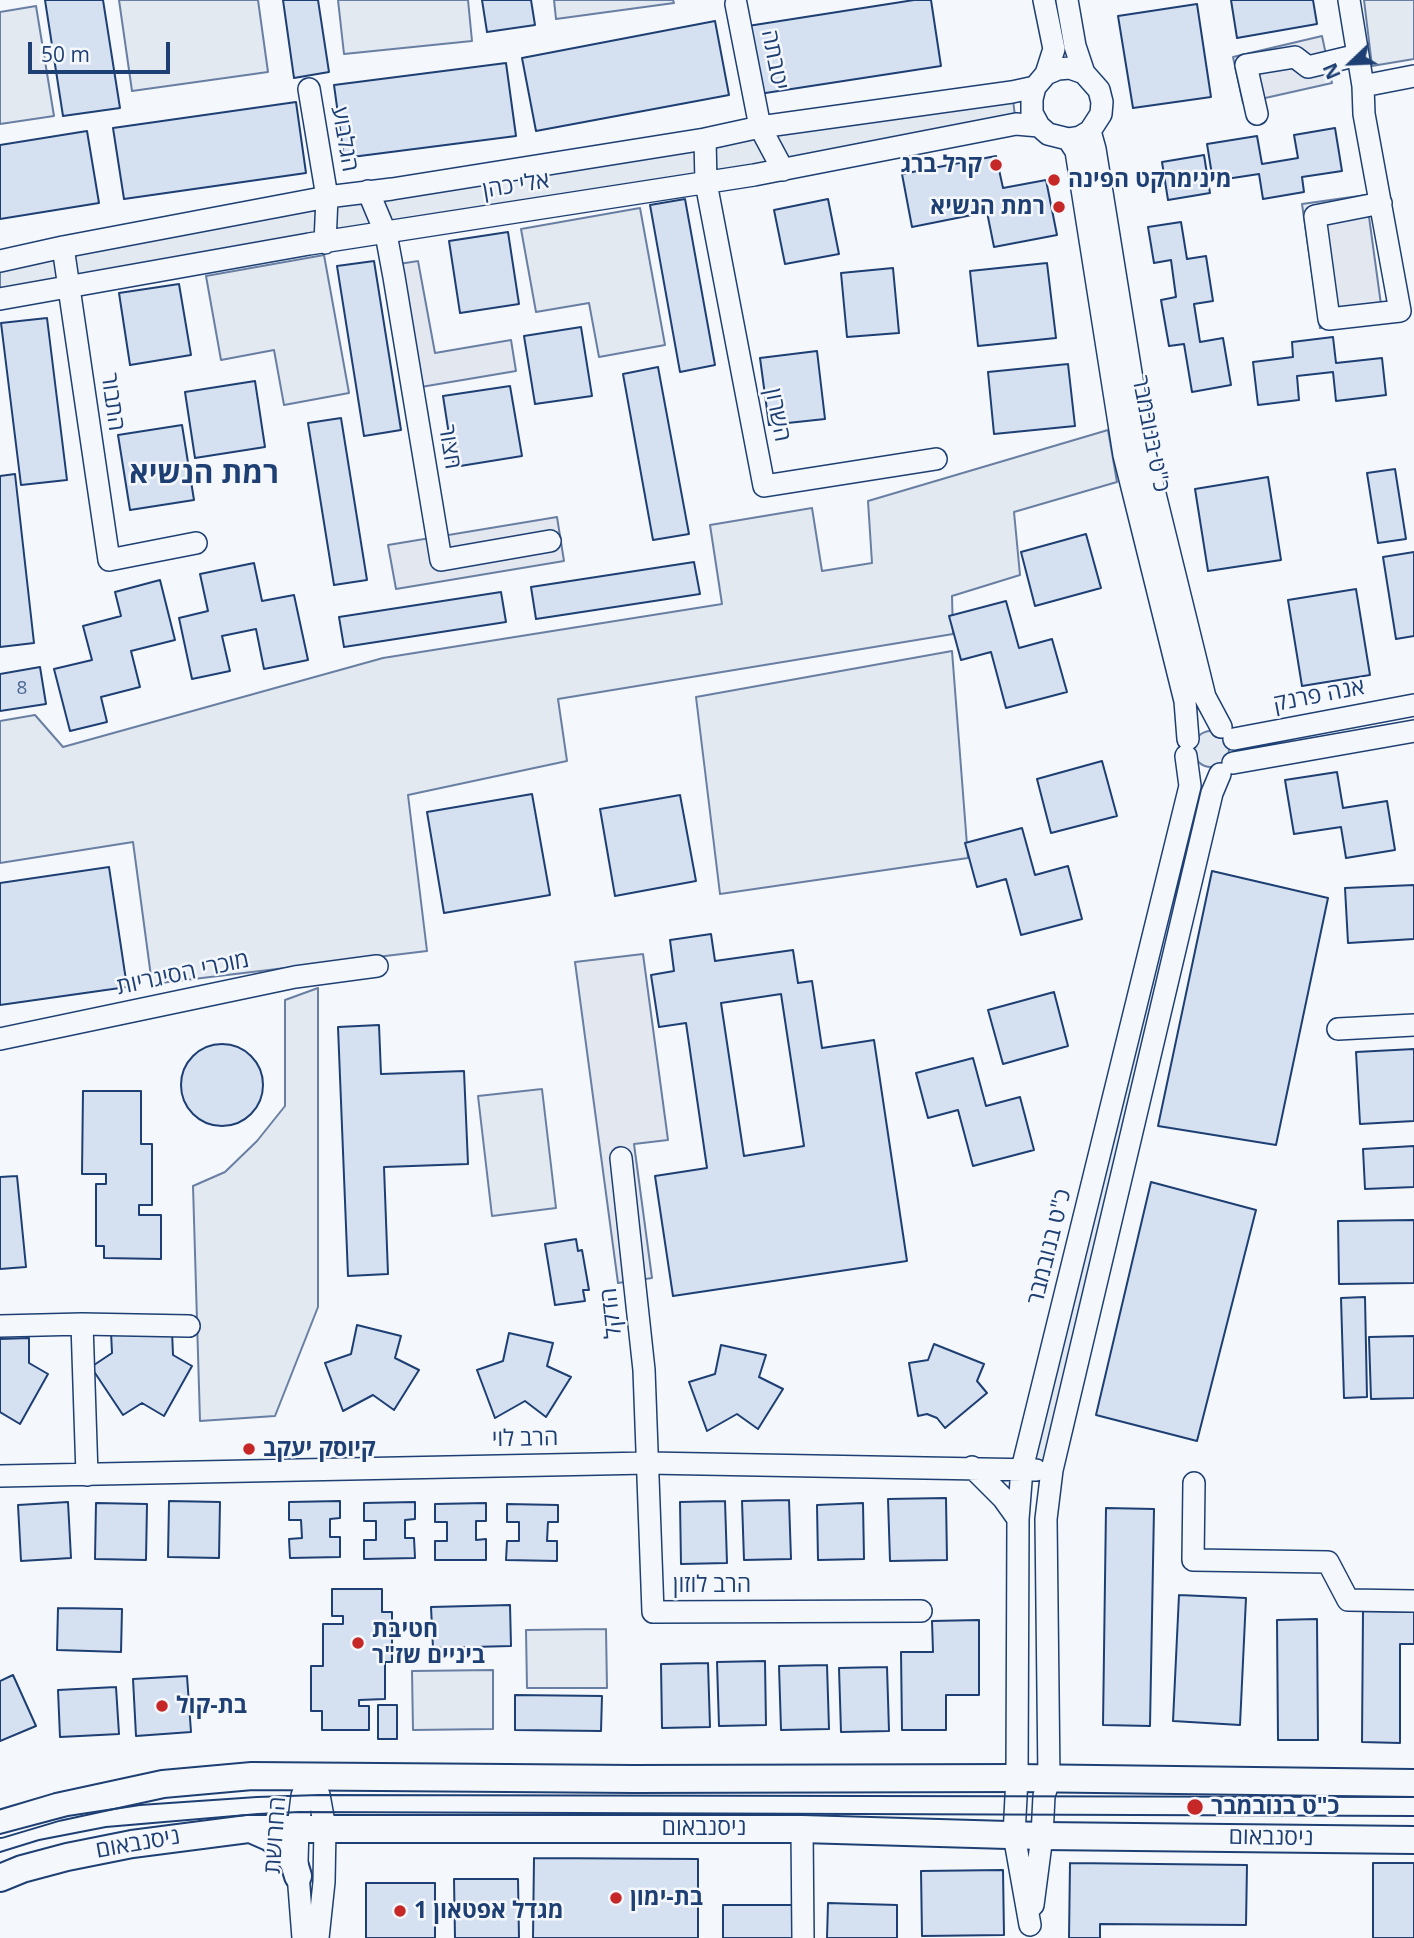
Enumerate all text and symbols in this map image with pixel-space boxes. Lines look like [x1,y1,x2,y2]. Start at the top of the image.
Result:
street label: יטבתה [755,27,793,93]
scale bar [32,28,173,72]
north arrow [1316,28,1386,98]
text: 50 m [41,40,90,68]
text: N [1317,59,1347,83]
street label: הגלבוע [325,104,363,174]
place label: קרל ברג [901,151,982,179]
marker: קרל ברג [988,157,1004,173]
place label: מינימרקט הפינה [1068,166,1232,194]
street label: אלי כהן [481,167,551,205]
marker: מינימרקט הפינה [1046,172,1062,188]
place label: רמת הנשיא [930,193,1045,221]
marker: רמת הנשיא [1051,199,1067,215]
street label: התבור [94,371,130,433]
street label: כ"ט בנובמבר [1125,373,1175,495]
street label: השרון [758,386,796,444]
street label: חצור [432,423,466,471]
district label: רמת הנשיא [129,456,279,492]
street label: אנה פרנק [1271,674,1367,718]
house number: 8 [17,678,27,700]
street label: מוכרי הסיגריות [114,946,252,1002]
street label: כ"ט בנובמבר [1022,1186,1078,1308]
street label: הדקל [596,1286,628,1340]
street label: הרב לוי [492,1425,558,1453]
place label: קיוסק יעקב [263,1435,376,1463]
marker: קיוסק יעקב [241,1441,257,1457]
street label: הרב לוזון [673,1571,751,1599]
place label: חטיבת ביניים שז"ר [372,1616,485,1670]
marker: חטיבת ביניים שז"ר [350,1635,366,1651]
place label: בת-קול [176,1692,247,1720]
marker: בת-קול [154,1698,170,1714]
place label: כ"ט בנובמבר [1211,1793,1339,1821]
street label: החרושת [260,1796,292,1874]
marker: כ"ט בנובמבר [1185,1797,1205,1817]
street label: ניסנבאום [662,1814,746,1842]
street label: ניסנבאום [94,1823,182,1865]
street label: ניסנבאום [1228,1823,1314,1853]
place label: בת-ימון [630,1884,703,1912]
marker: בת-ימון [608,1890,624,1906]
place label: מגדל אפטאון 1 [414,1897,564,1925]
marker: מגדל אפטאון 1 [392,1903,408,1919]

